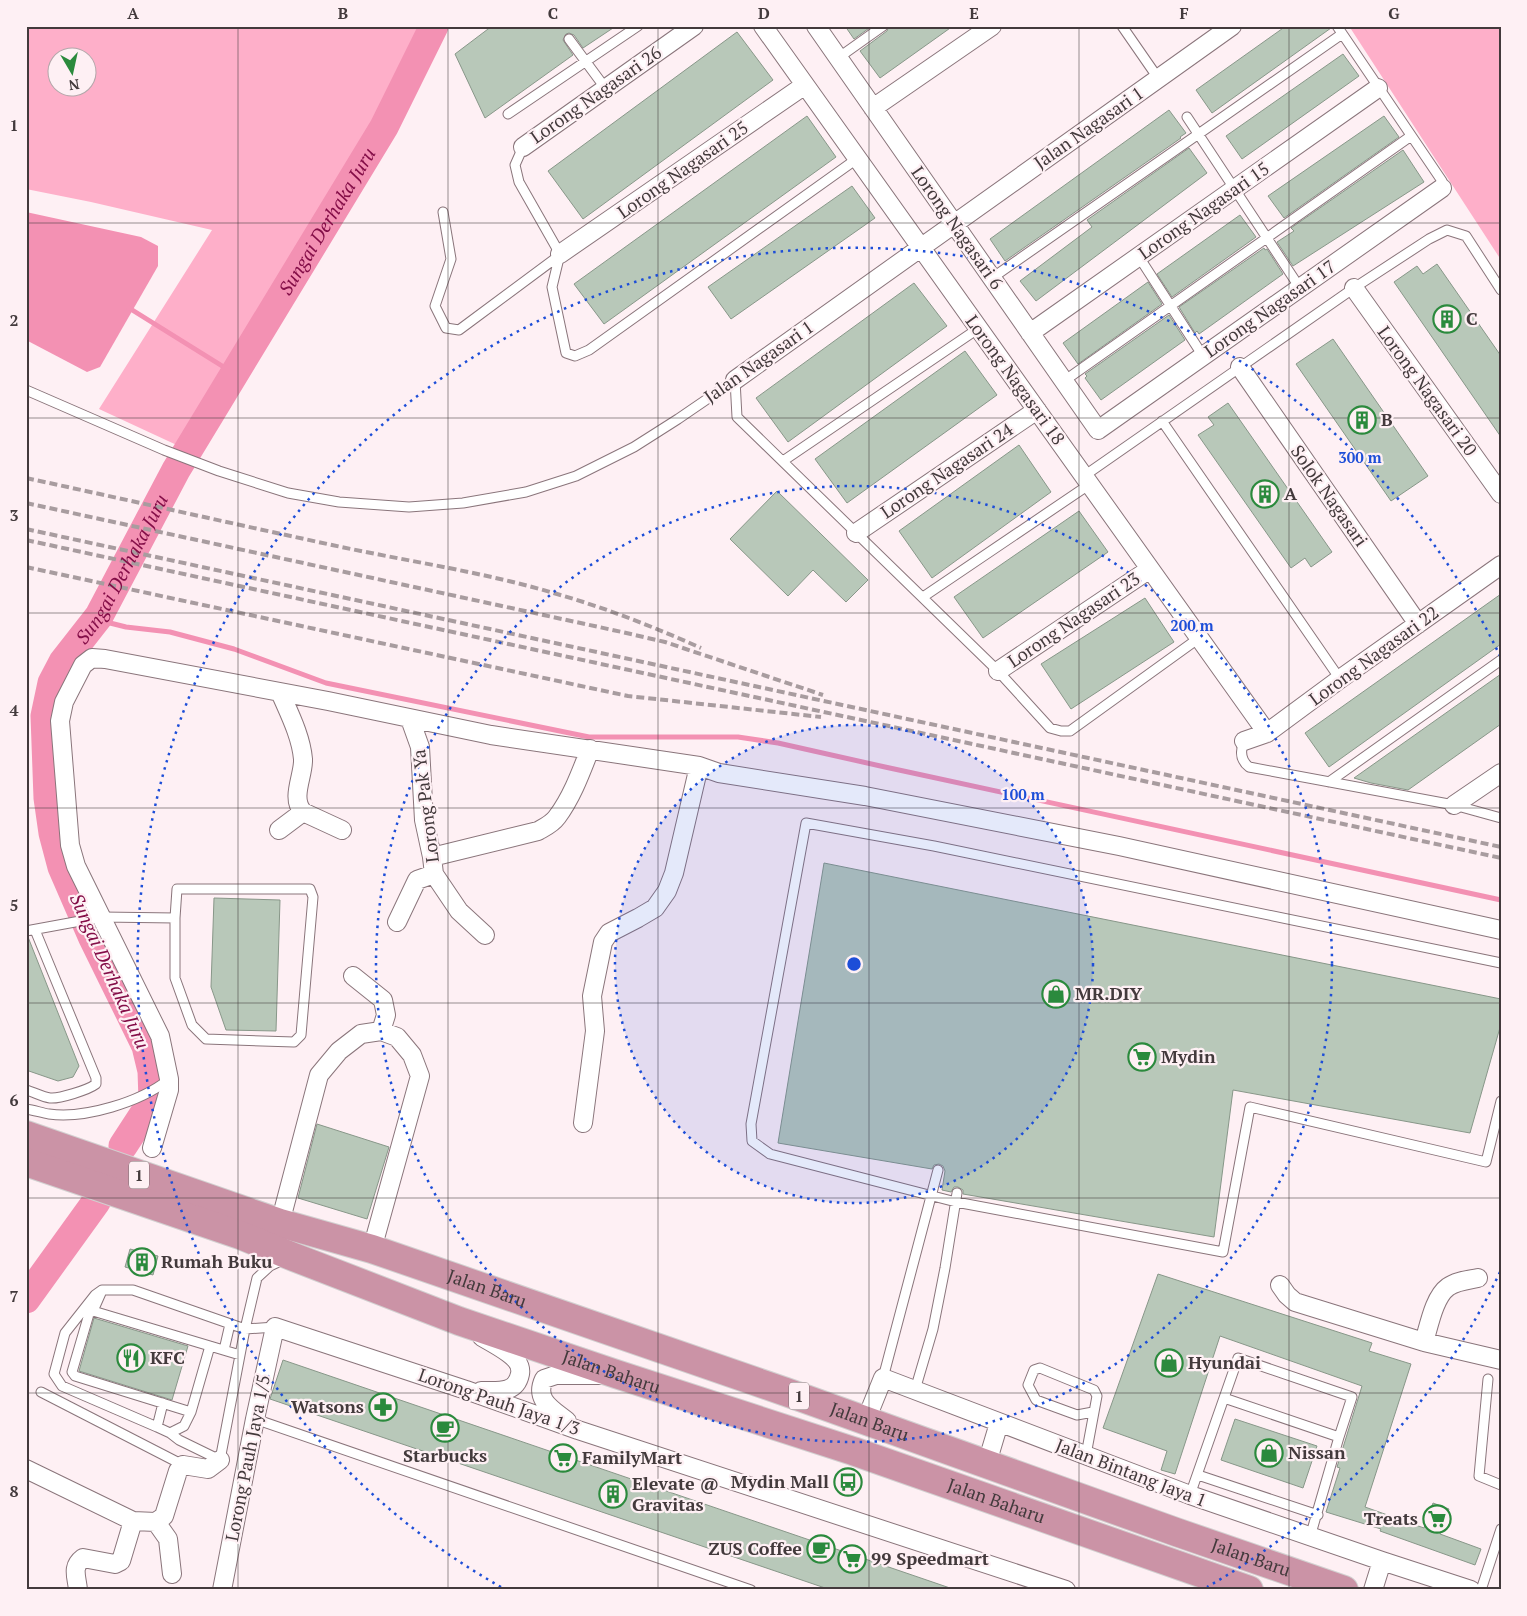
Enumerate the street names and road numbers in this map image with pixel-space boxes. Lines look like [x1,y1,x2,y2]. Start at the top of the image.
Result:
street label: Lorong Nagasari 26 [525,40,666,148]
street label: Jalan Nagasari 1 [1029,80,1148,174]
street label: Lorong Nagasari 25 [612,115,753,223]
street label: Lorong Nagasari 15 [1133,156,1274,264]
street label: Lorong Nagasari 6 [906,161,1010,294]
street label: Lorong Nagasari 17 [1199,254,1340,362]
street label: Lorong Nagasari 18 [961,310,1071,449]
street label: Jalan Nagasari 1 [699,314,818,408]
street label: Lorong Nagasari 20 [1373,321,1483,460]
street label: Lorong Nagasari 24 [876,417,1018,523]
street label: Solok Nagasari [1286,440,1374,551]
street label: Lorong Nagasari 23 [1003,566,1144,672]
street label: Lorong Nagasari 22 [1304,600,1443,710]
street label: Lorong Pak Ya [406,748,444,864]
road number: 1 [129,1162,149,1188]
street label: Jalan Baru [444,1263,530,1313]
street label: Jalan Baharu [559,1344,664,1399]
street label: Lorong Pauh Jaya 1/3 [415,1362,583,1440]
street label: Lorong Pauh Jaya 1/5 [219,1372,275,1543]
road number: 1 [789,1382,809,1410]
street label: Jalan Baru [827,1396,912,1446]
street label: Jalan Bintang Jaya 1 [1053,1432,1210,1512]
street label: Jalan Baharu [944,1472,1049,1529]
street label: Jalan Baru [1208,1532,1294,1582]

